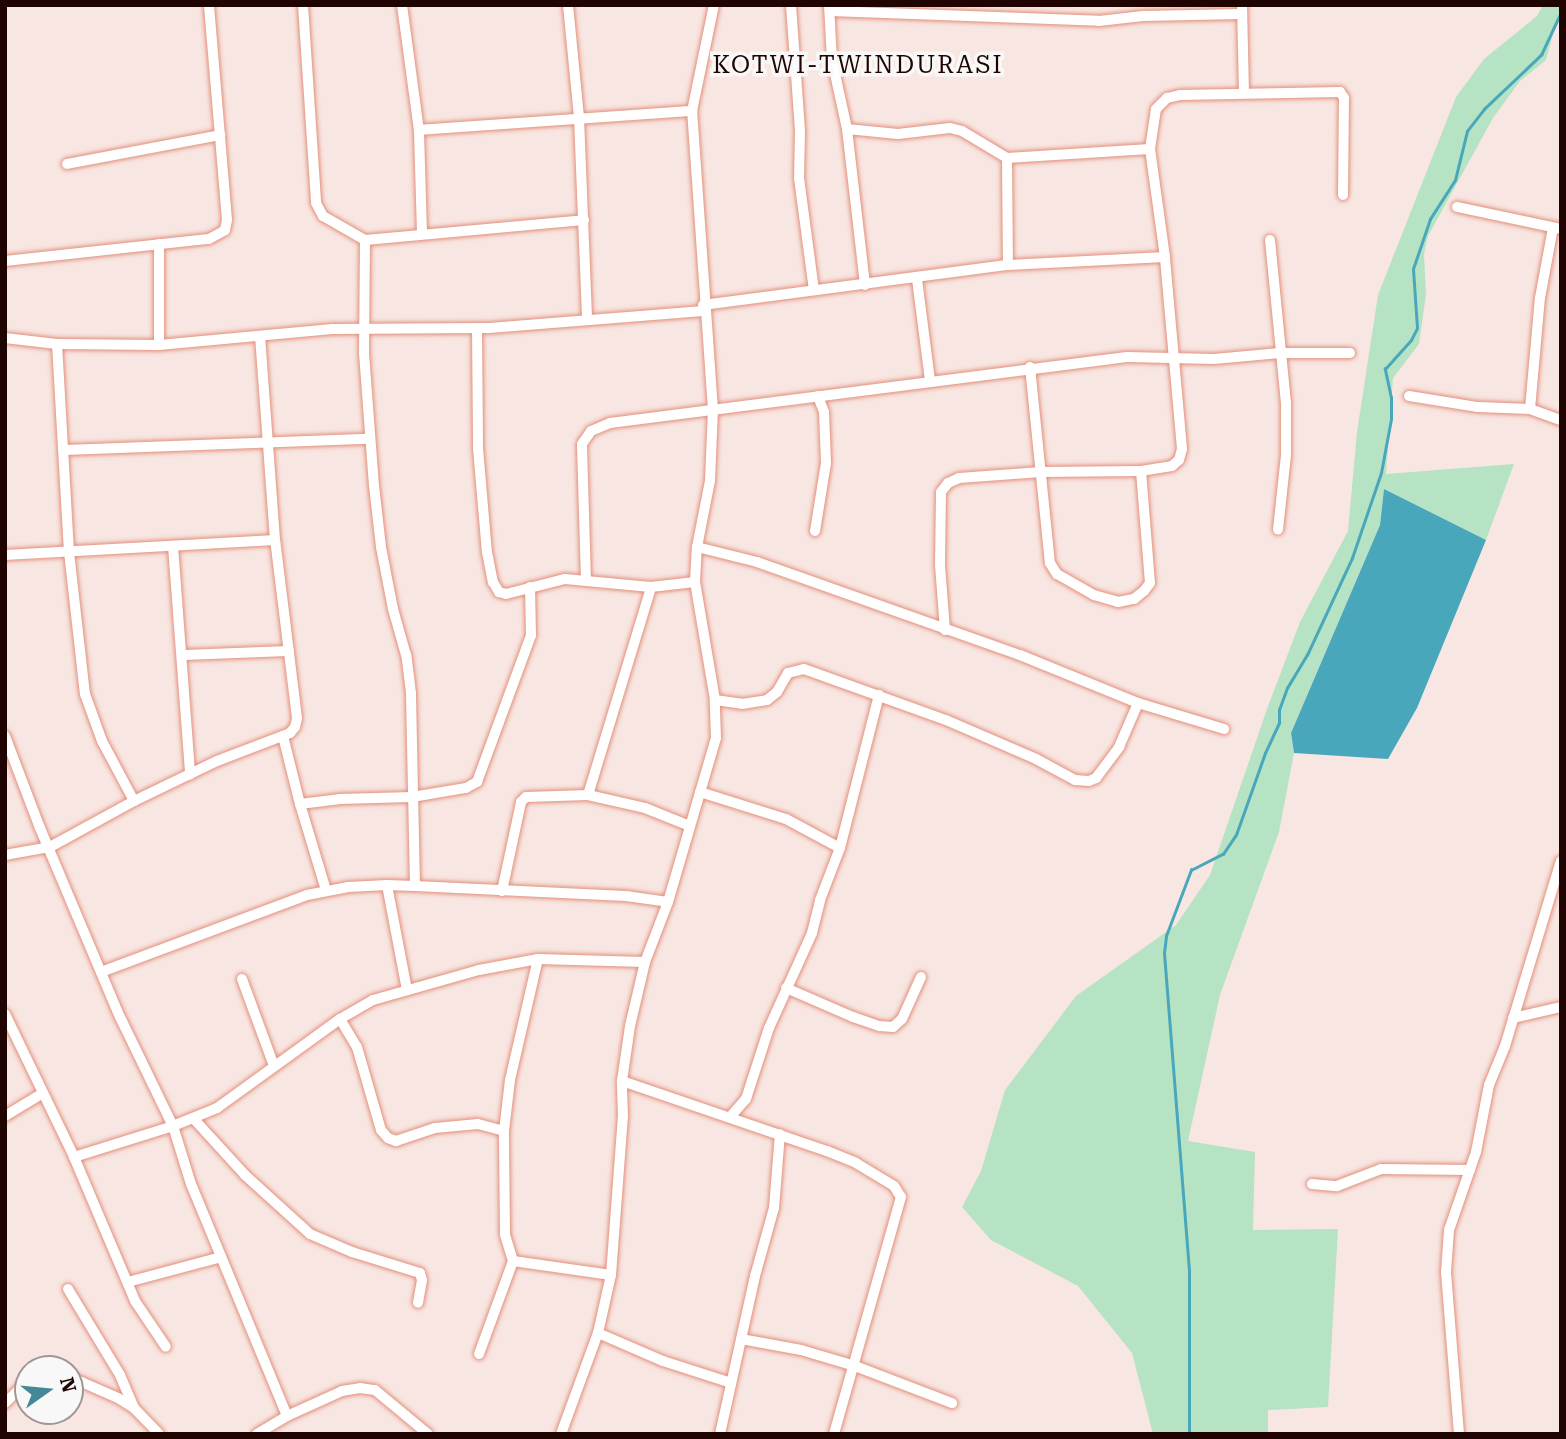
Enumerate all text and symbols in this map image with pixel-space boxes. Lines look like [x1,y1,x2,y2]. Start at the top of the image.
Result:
district label: KOTWI-TWINDURASI [715,52,1001,80]
north arrow [14,1355,84,1425]
text: N [55,1375,81,1395]

